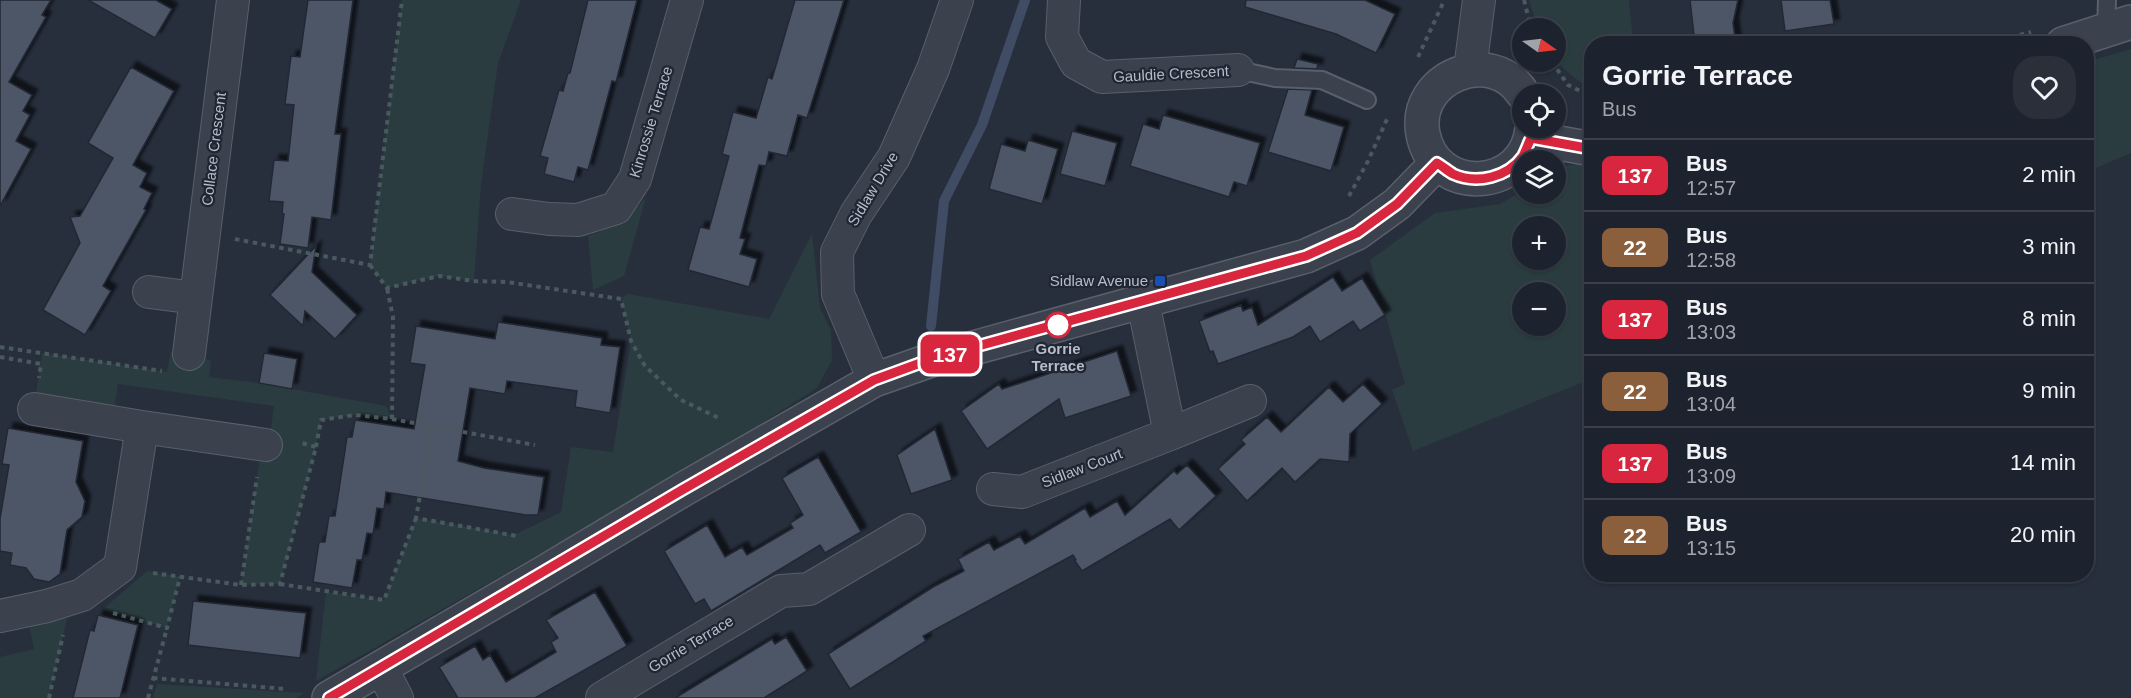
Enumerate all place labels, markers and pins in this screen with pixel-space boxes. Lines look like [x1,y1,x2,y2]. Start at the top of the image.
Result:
place label: Sidlaw Avenue [1050,272,1148,289]
marker: Sidlaw Avenue [1153,274,1167,288]
marker: Gorrie Terrace [1045,312,1071,338]
place label: Gorrie Terrace [1031,340,1085,374]

